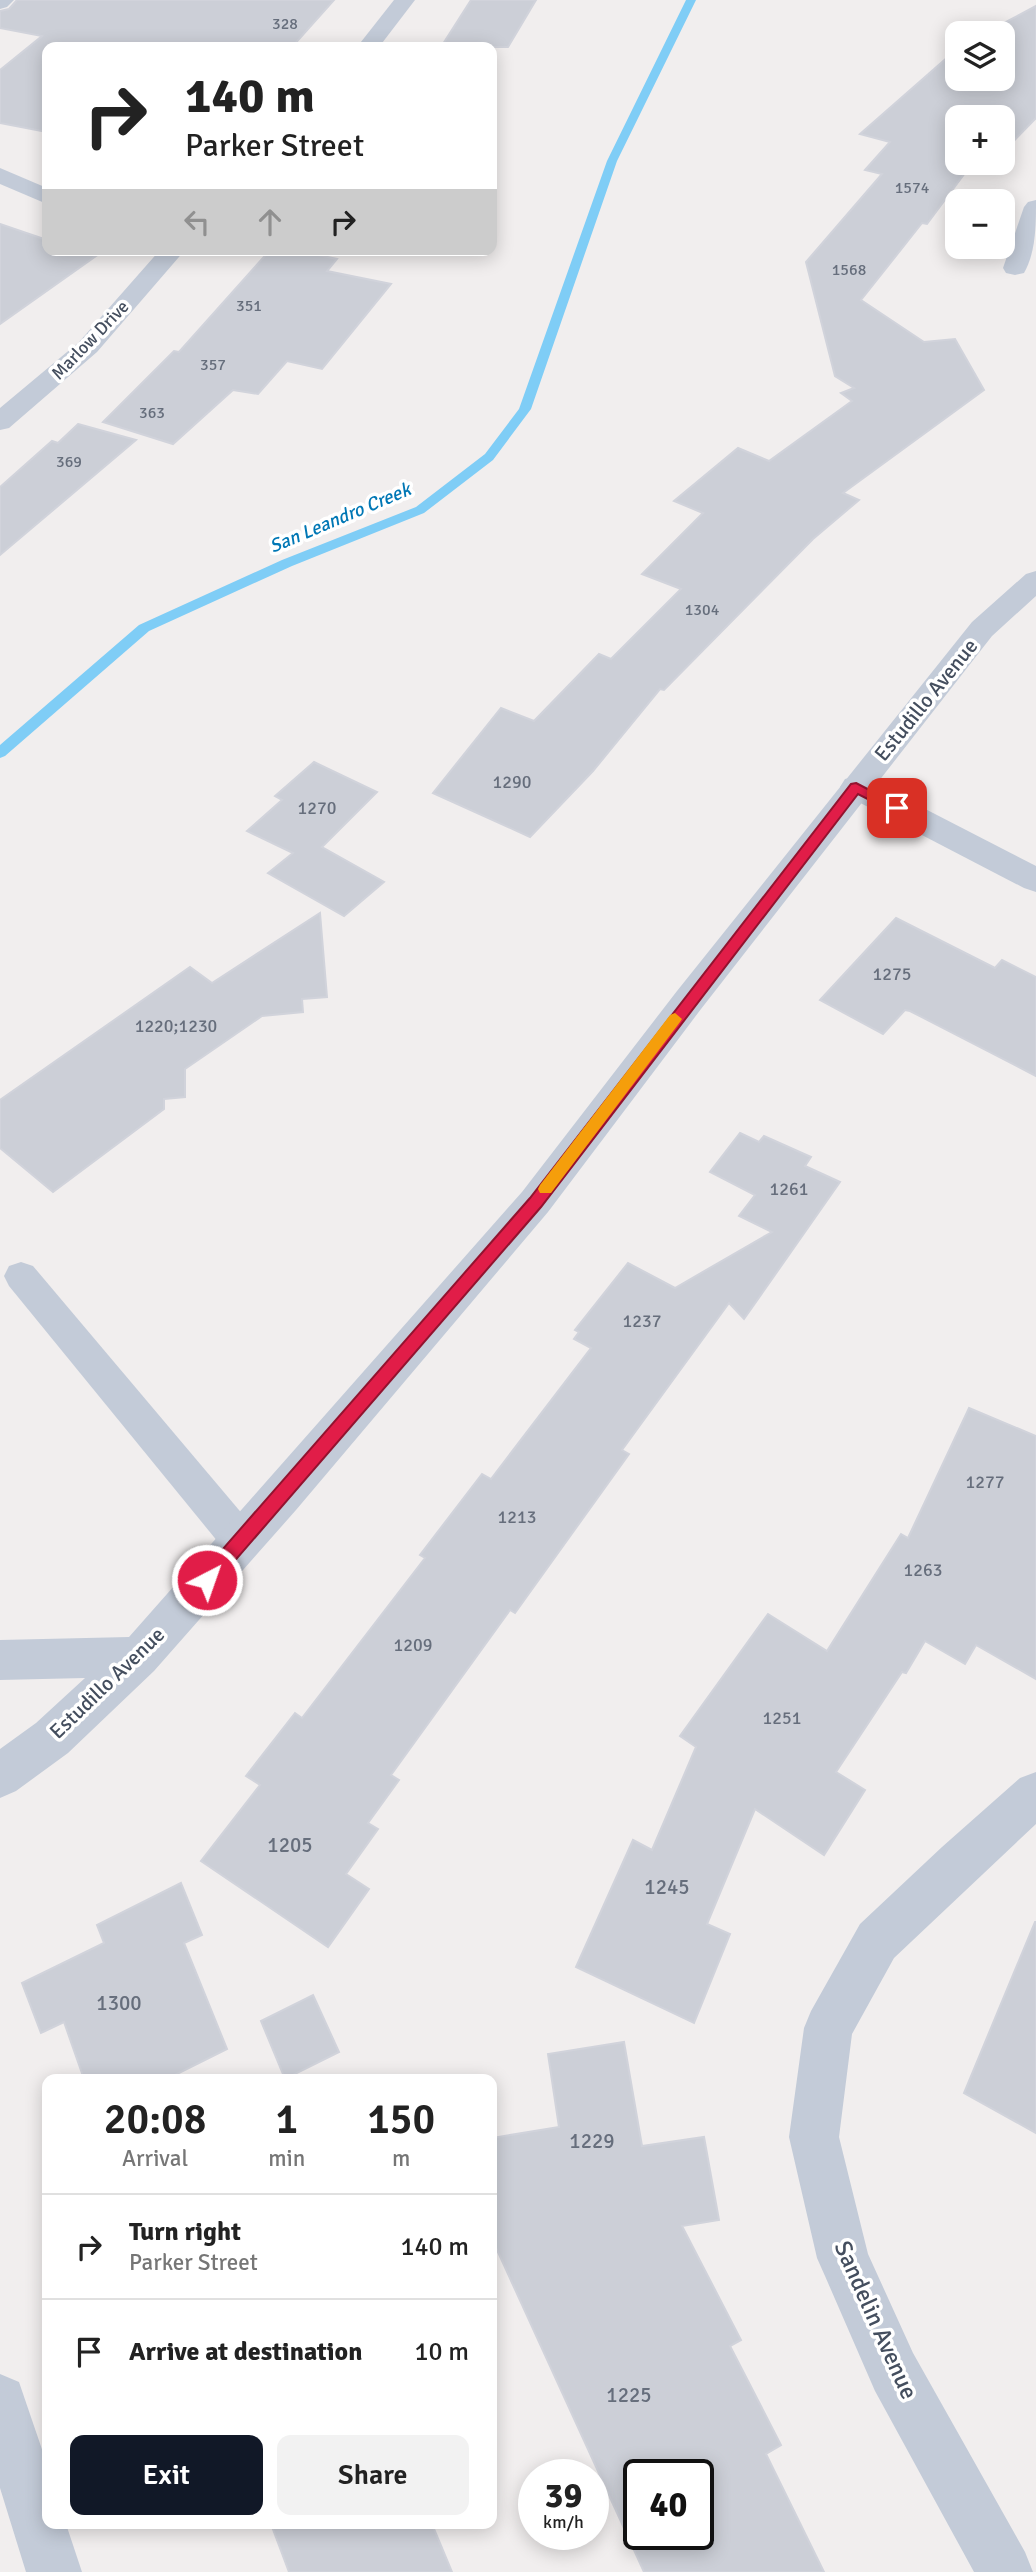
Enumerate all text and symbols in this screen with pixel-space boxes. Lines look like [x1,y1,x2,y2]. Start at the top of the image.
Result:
house number: 328 [272,14,298,34]
map controls [945,21,1015,259]
button: layers [945,21,1015,91]
text: 140 m [185,66,315,126]
icon: right [70,70,161,161]
button: + [945,105,1015,175]
text: Parker Street [185,126,364,165]
house number: 1574 [895,178,930,198]
button: − [945,189,1015,259]
icon: left [178,203,216,241]
icon: ahead [251,203,289,241]
icon: right [324,203,362,241]
house number: 1568 [832,260,866,280]
street label: Marlow Drive [47,296,133,384]
house number: 351 [236,296,262,316]
house number: 357 [200,355,226,375]
house number: 363 [139,403,165,423]
house number: 369 [56,452,82,472]
water label: San Leandro Creek [266,477,416,559]
house number: 1304 [685,600,720,620]
street label: Estudillo Avenue [869,634,983,766]
house number: 1290 [493,771,531,793]
pin [867,778,927,838]
icon: arrive [878,789,916,827]
house number: 1270 [298,797,336,819]
house number: 1275 [873,963,911,985]
house number: 1220;1230 [135,1015,217,1037]
house number: 1261 [770,1178,808,1200]
house number: 1237 [623,1310,661,1332]
house number: 1277 [966,1471,1004,1493]
house number: 1213 [498,1506,536,1528]
position arrow [170,1543,244,1617]
house number: 1263 [904,1559,942,1581]
street label: Estudillo Avenue [44,1622,170,1744]
house number: 1209 [394,1634,432,1656]
house number: 1251 [763,1707,801,1729]
house number: 1205 [267,1832,313,1858]
house number: 1245 [644,1874,690,1900]
house number: 1300 [96,1990,142,2016]
text: 20:08 [104,2094,206,2145]
text: 1 [275,2094,298,2145]
text: 150 [367,2094,435,2145]
house number: 1229 [569,2128,615,2154]
text: Arrival [122,2144,188,2173]
text: min [268,2144,305,2173]
text: m [392,2144,410,2173]
text: Turn right [129,2216,241,2248]
icon: right [70,2228,108,2266]
text: 140 m [400,2231,469,2263]
street label: Sandelin Avenue [828,2236,924,2404]
text: Parker Street [129,2248,258,2277]
icon: arrive [70,2333,108,2371]
text: Arrive at destination [129,2336,362,2368]
text: 10 m [414,2336,469,2368]
house number: 1225 [606,2382,652,2408]
button: Exit [70,2435,263,2515]
button: Share [277,2435,469,2515]
speed limit sign: 40 [623,2459,714,2550]
text: 39 [545,2474,582,2517]
text: km/h [543,2511,584,2533]

